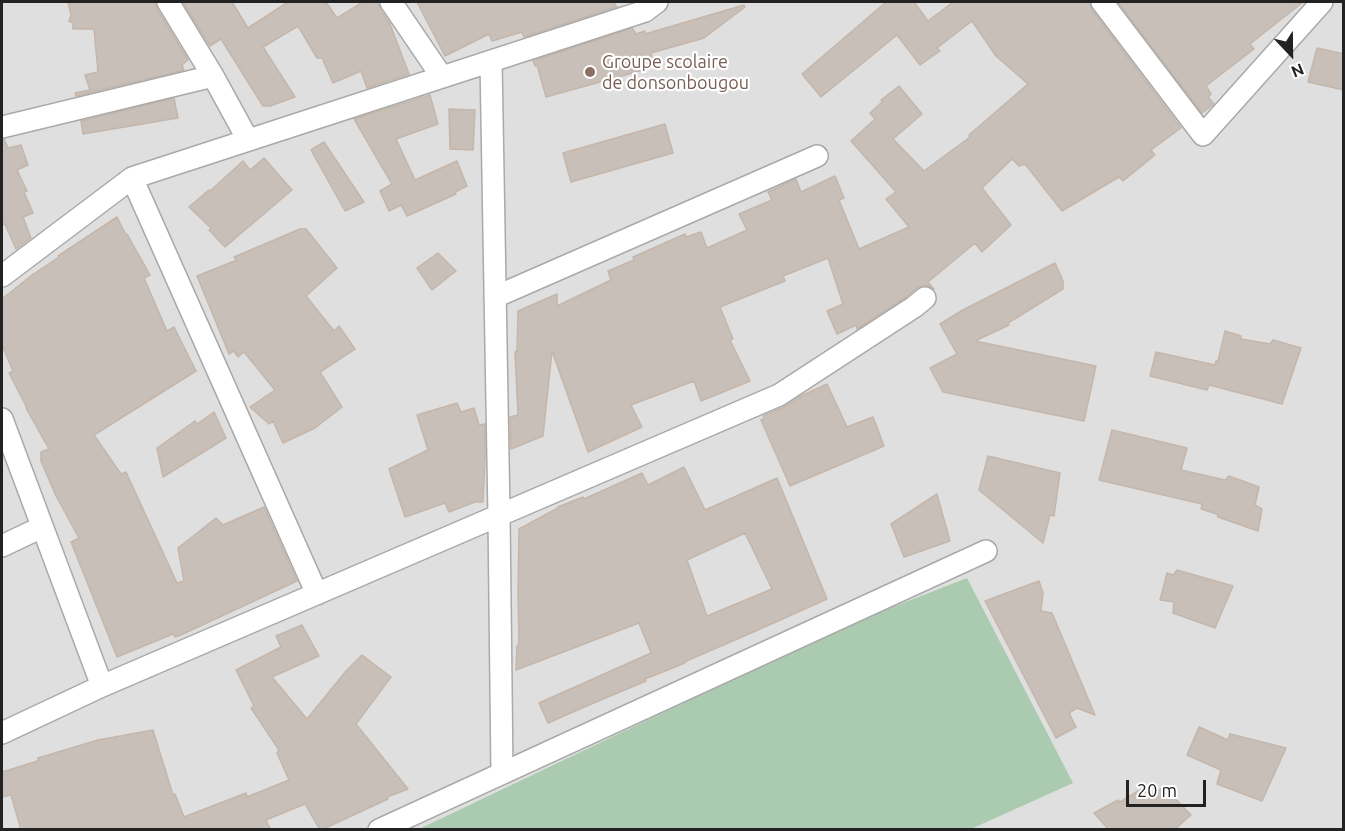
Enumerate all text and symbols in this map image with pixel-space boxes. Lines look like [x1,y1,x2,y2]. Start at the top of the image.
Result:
north arrow [1261,24,1321,84]
place label: Groupe scolaire de donsonbougou [602,51,749,94]
text: N [1289,60,1307,81]
marker: Groupe scolaire de donsonbougou [583,65,597,79]
scale bar [1129,768,1208,806]
text: 20 m [1137,780,1177,800]

